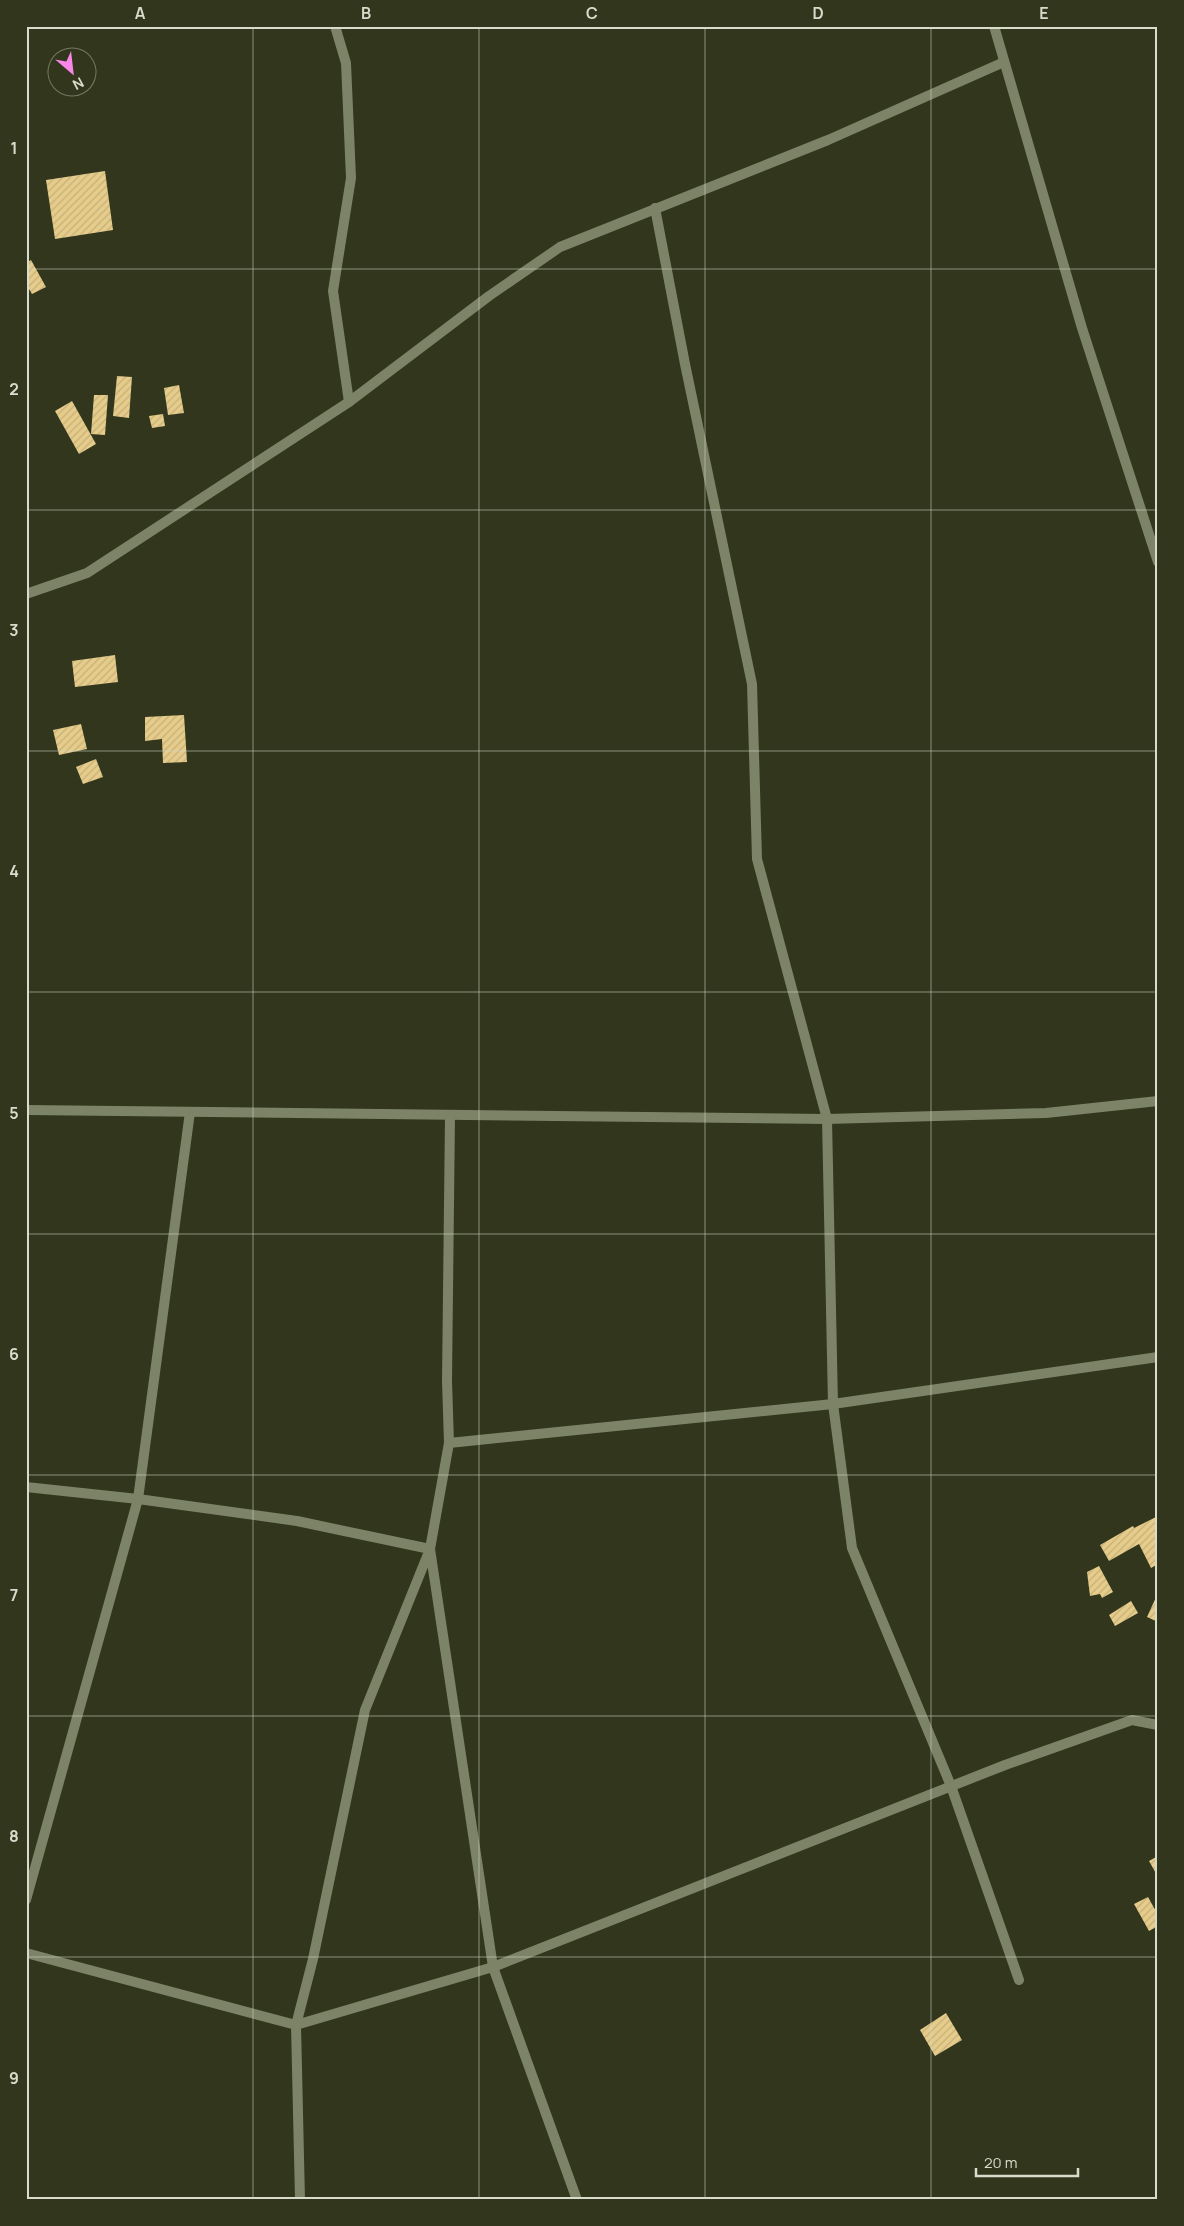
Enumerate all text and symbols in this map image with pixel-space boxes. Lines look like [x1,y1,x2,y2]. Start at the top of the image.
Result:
text: A [135,2,146,24]
text: B [361,2,371,24]
text: C [586,2,598,24]
text: D [812,2,824,24]
text: E [1039,2,1049,24]
north arrow [48,48,98,98]
text: N [69,73,87,95]
text: 1 [10,137,18,159]
text: 2 [9,378,19,400]
text: 3 [9,619,19,641]
text: 4 [9,860,19,882]
text: 5 [9,1102,19,1124]
text: 6 [9,1343,19,1365]
text: 7 [10,1584,18,1606]
text: 8 [9,1825,19,1847]
text: 9 [9,2067,19,2089]
scale bar [976,2146,1079,2178]
text: 20 m [984,2152,1017,2173]

